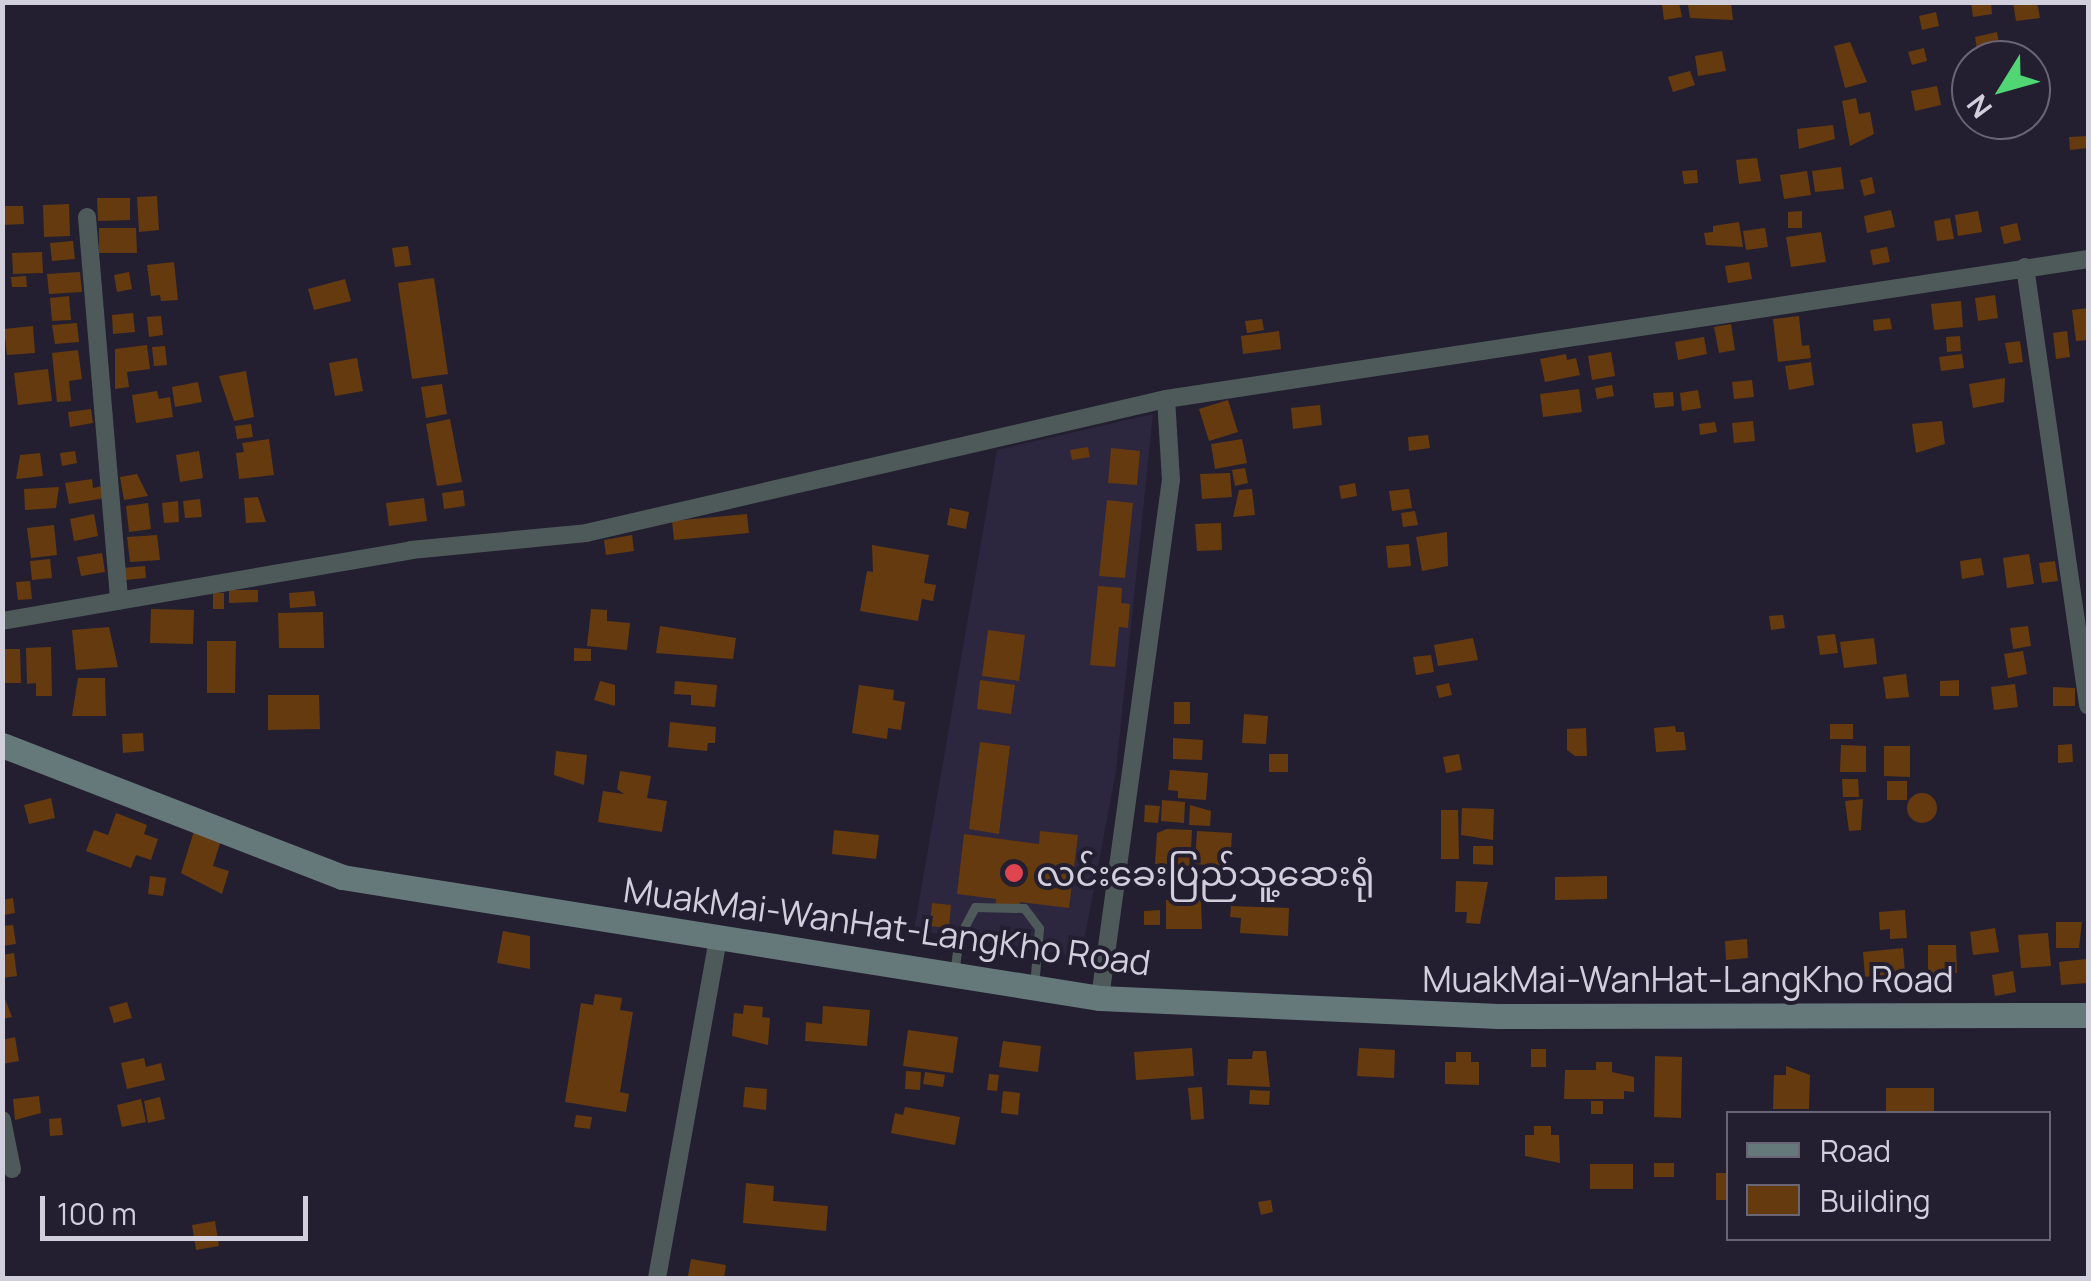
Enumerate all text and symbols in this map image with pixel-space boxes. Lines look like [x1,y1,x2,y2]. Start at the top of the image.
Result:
north arrow [1951,40,2051,140]
text: N [1957,87,2000,126]
place label: လင်းခေးပြည်သူ့ဆေးရုံ [1036,852,1375,894]
marker: လင်းခေးပြည်သူ့ဆေးရုံ [1001,860,1027,886]
street label: MuakMai-WanHat-LangKho Road [621,868,1153,984]
street label: MuakMai-WanHat-LangKho Road [1422,958,1954,1000]
legend [1726,1111,2051,1241]
text: Road [1820,1130,1891,1171]
scale bar [45,1176,312,1238]
text: Building [1820,1180,1931,1221]
text: 100 m [57,1193,137,1234]

